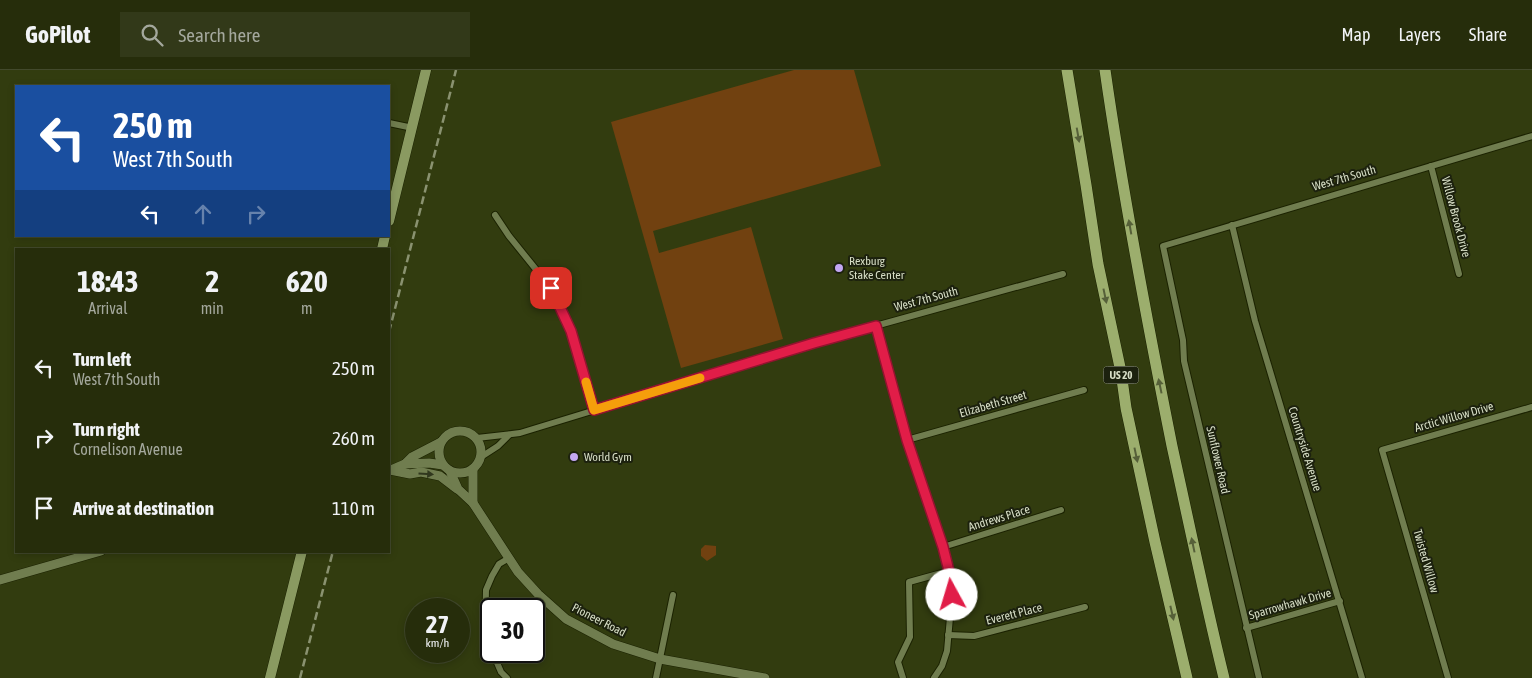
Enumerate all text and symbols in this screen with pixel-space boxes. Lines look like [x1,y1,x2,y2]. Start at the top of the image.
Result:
search box [120,12,470,57]
text: GoPilot [25,21,90,48]
icon: search [138,21,166,49]
text: Search here [178,24,260,46]
text: Map [1341,24,1370,45]
text: Layers [1398,24,1441,45]
text: Share [1469,24,1507,45]
icon: left [30,105,95,170]
text: 250 m [113,105,192,145]
one-way arrow [1074,128,1082,144]
text: West 7th South [113,146,233,172]
street label: West 7th South [1311,162,1377,194]
street label: Willow Brook Drive [1439,175,1473,259]
icon: left [136,200,164,228]
icon: ahead [189,200,217,228]
icon: right [242,200,270,228]
one-way arrow [1125,218,1133,234]
place label: Rexburg Stake Center [849,254,905,282]
marker: Rexburg Stake Center [833,262,845,274]
text: 18:43 [77,264,139,298]
text: 2 [205,264,219,298]
text: 620 [286,264,328,298]
pin [530,267,572,309]
icon: arrive [537,274,565,302]
street label: West 7th South [893,284,959,314]
one-way arrow [1101,288,1109,304]
text: Arrival [88,299,127,317]
text: min [201,299,224,317]
text: m [301,299,313,317]
text: Turn left [73,348,131,370]
icon: left [30,354,58,382]
text: 250 m [332,357,375,379]
road number: US 20 [1104,366,1138,384]
text: West 7th South [73,370,160,388]
one-way arrow [1156,379,1164,394]
street label: Elizabeth Street [958,388,1029,420]
street label: Arctic Willow Drive [1413,399,1495,435]
street label: Countryside Avenue [1286,405,1324,493]
text: Turn right [73,418,140,440]
icon: right [30,424,58,452]
street label: Sunflower Road [1203,425,1233,495]
text: 260 m [332,427,375,449]
text: Cornelison Avenue [73,440,183,458]
one-way arrow [1132,447,1140,462]
place label: World Gym [584,450,632,464]
marker: World Gym [568,451,580,463]
one-way arrow [418,470,434,478]
icon: arrive [30,494,58,522]
text: Arrive at destination [73,497,214,519]
text: 110 m [332,497,375,519]
street label: Andrews Place [966,502,1032,534]
street label: Twisted Willow [1410,528,1442,594]
one-way arrow [1189,538,1197,553]
position arrow [925,568,977,620]
street label: Sparrowhawk Drive [1247,586,1333,622]
speed limit sign: 30 [480,598,545,663]
street label: Pioneer Road [570,600,628,640]
street label: Everett Place [984,600,1044,628]
one-way arrow [1168,606,1176,621]
text: 27 [426,610,449,638]
text: km/h [426,636,449,650]

